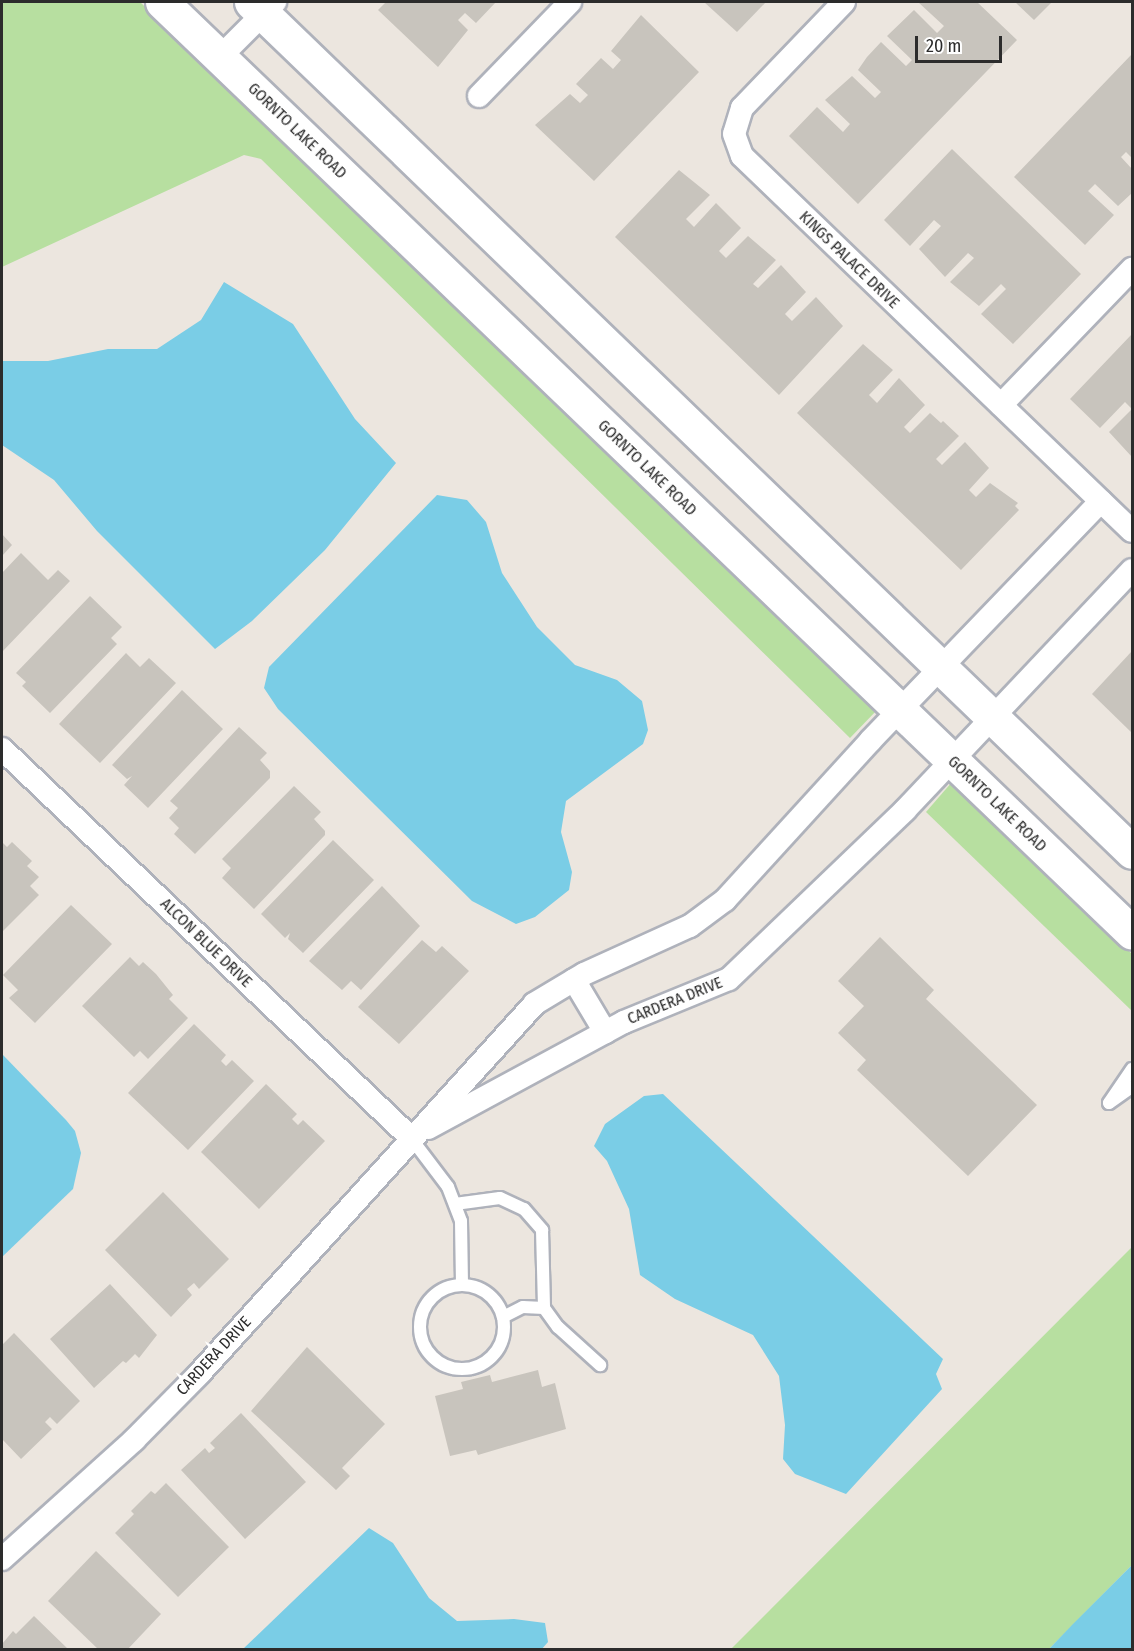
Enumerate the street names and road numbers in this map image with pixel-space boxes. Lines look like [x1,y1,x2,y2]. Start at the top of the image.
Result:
street label: GORNTO LAKE ROAD [244,79,350,183]
street label: KINGS PALACE DRIVE [795,207,903,313]
street label: GORNTO LAKE ROAD [594,416,700,520]
street label: GORNTO LAKE ROAD [944,752,1050,856]
street label: ALCON BLUE DRIVE [156,894,256,992]
street label: CARDERA DRIVE [625,973,725,1029]
street label: CARDERA DRIVE [173,1313,255,1399]

